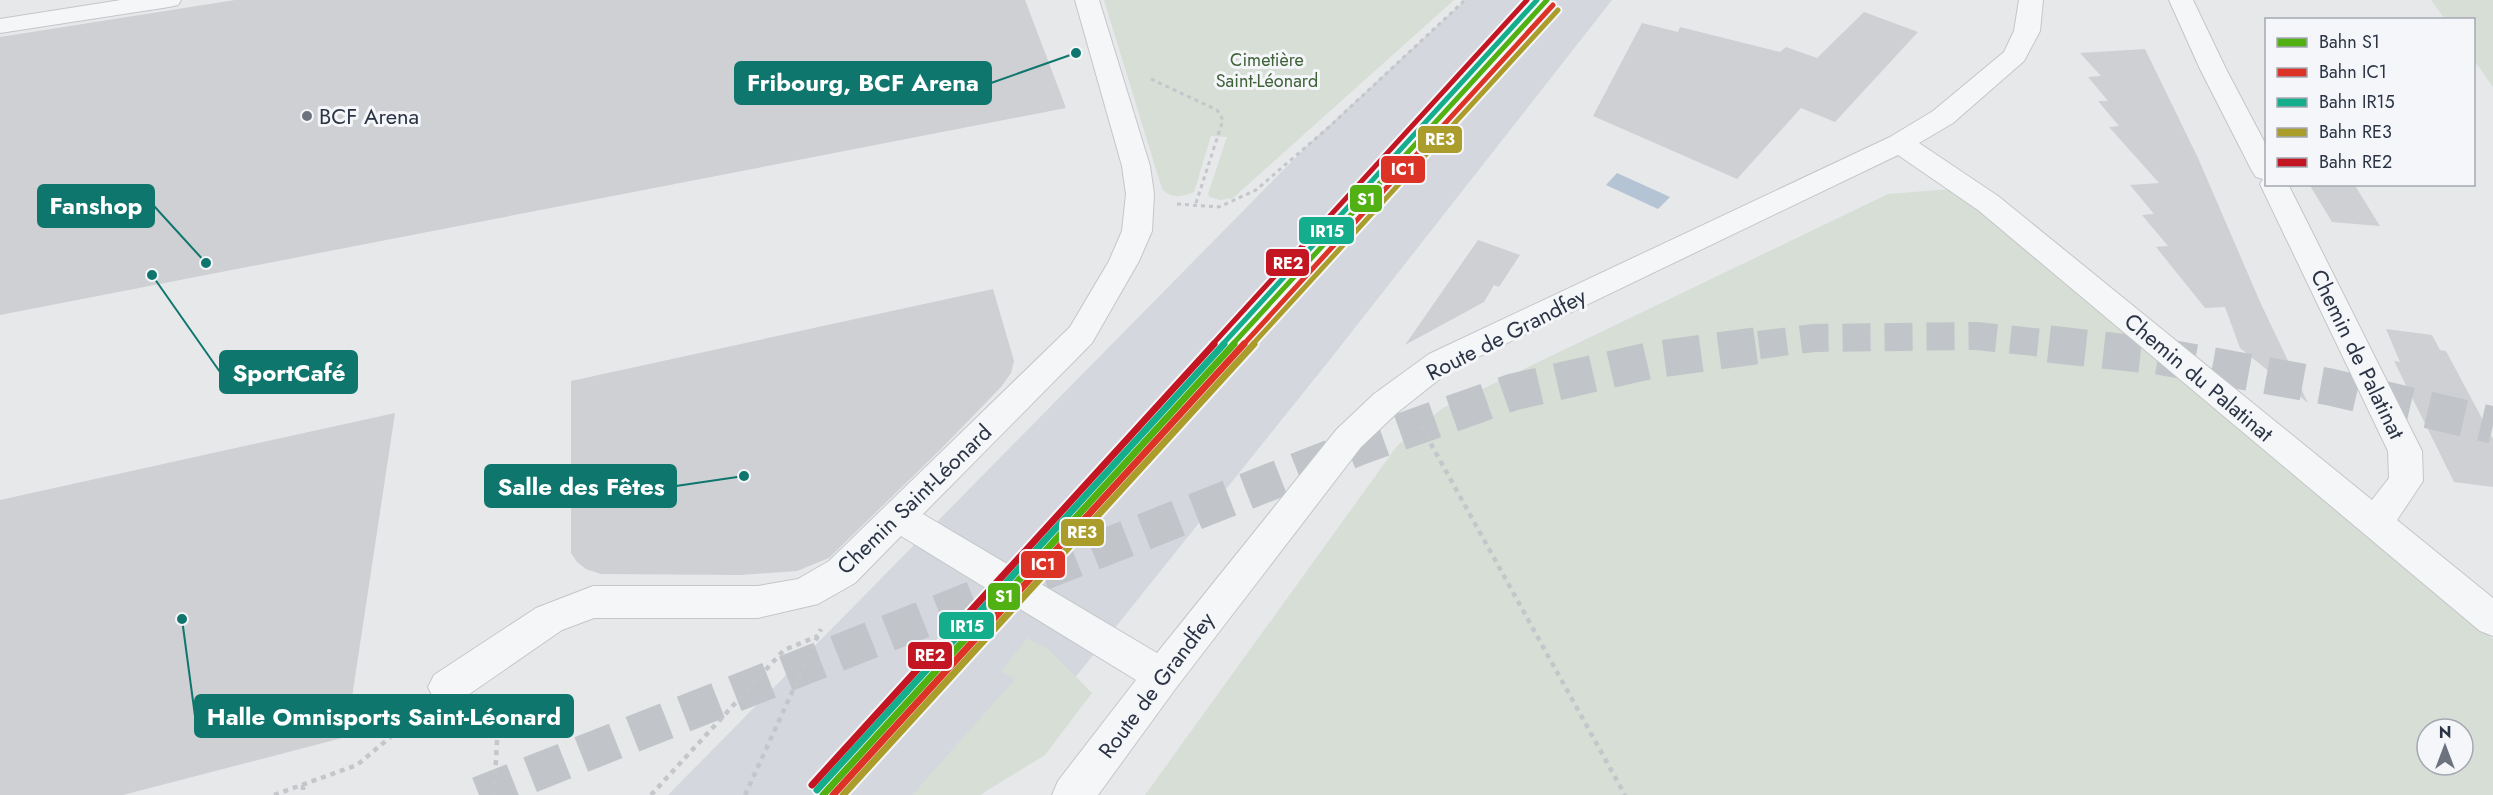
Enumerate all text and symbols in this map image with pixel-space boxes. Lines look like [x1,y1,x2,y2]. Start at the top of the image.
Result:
legend [2265,18,2475,186]
text: Bahn S1 [2319,29,2380,55]
park label: Cimetière Saint-Léonard [1216,47,1318,94]
text: Bahn IC1 [2319,59,2387,85]
callout: Fribourg, BCF Arena [735,62,991,104]
text: Fribourg, BCF Arena [747,65,979,100]
text: Bahn IR15 [2319,89,2395,115]
place label: BCF Arena [319,100,419,132]
marker: BCF Arena [300,109,314,123]
text: Bahn RE3 [2319,119,2392,145]
line badge: RE3 [1417,125,1463,154]
text: RE3 [1425,128,1455,151]
text: Bahn RE2 [2319,149,2392,175]
line badge: IC1 [1380,155,1426,184]
text: IC1 [1391,158,1415,181]
line badge: S1 [1349,184,1383,213]
callout: Fanshop [38,185,154,227]
text: Fanshop [50,188,143,223]
text: S1 [1357,188,1375,211]
line badge: IR15 [1298,216,1355,245]
text: IR15 [1310,220,1344,243]
line badge: RE2 [1265,248,1310,277]
text: RE2 [1273,252,1303,275]
street label: Chemin de Palatinat [2303,264,2413,445]
street label: Route de Grandfey [1420,280,1592,388]
street label: Chemin du Palatinat [2118,305,2281,449]
callout: SportCafé [220,351,357,393]
text: SportCafé [232,355,346,390]
street label: Chemin Saint-Léonard [829,417,999,581]
callout: Salle des Fêtes [485,465,676,507]
text: Salle des Fêtes [497,469,665,504]
line badge: RE3 [1060,518,1105,547]
text: RE3 [1067,521,1097,544]
line badge: IC1 [1020,550,1066,579]
text: IC1 [1031,553,1055,576]
line badge: S1 [987,582,1021,611]
text: S1 [995,585,1013,608]
street label: Route de Grandfey [1090,605,1222,765]
line badge: IR15 [938,611,995,640]
text: IR15 [950,615,984,638]
line badge: RE2 [907,641,953,670]
text: RE2 [915,644,945,667]
callout: Halle Omnisports Saint-Léonard [195,695,573,737]
text: Halle Omnisports Saint-Léonard [207,699,561,734]
north arrow [2415,717,2475,777]
text: N [2439,721,2451,744]

